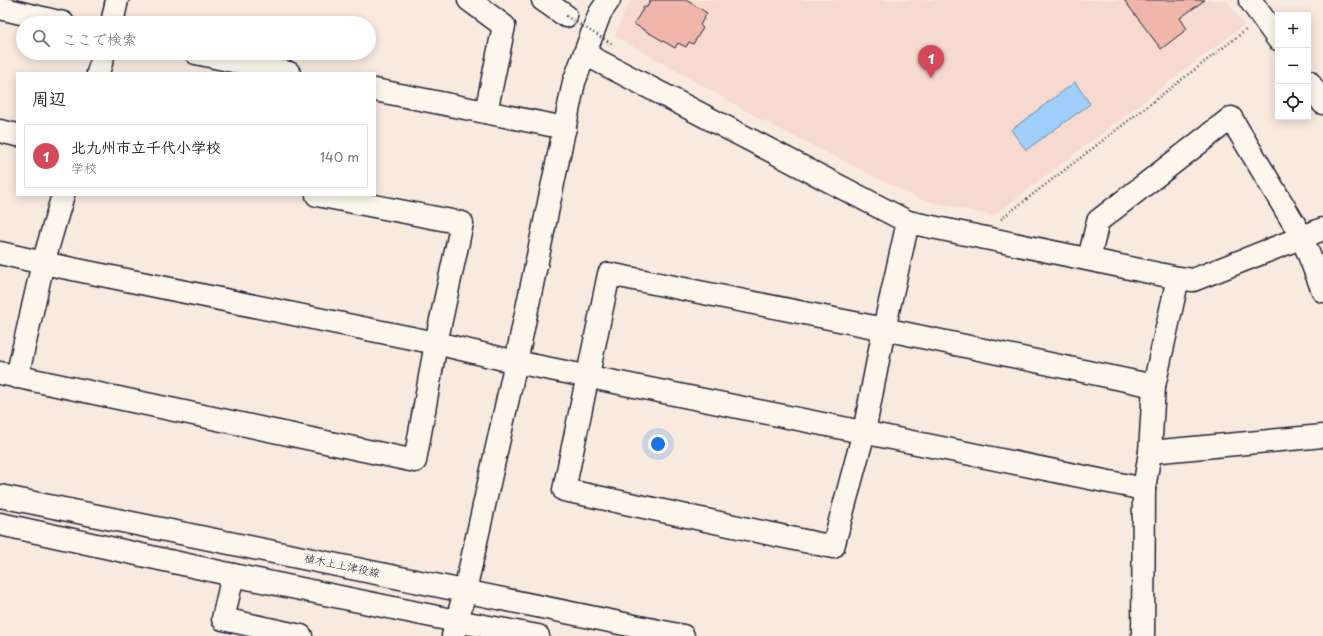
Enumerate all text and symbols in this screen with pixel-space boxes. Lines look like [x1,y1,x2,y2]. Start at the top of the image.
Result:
map controls [1275,12,1311,120]
button: + [1275,12,1311,48]
search box [16,16,376,60]
icon: search [30,27,52,49]
text: ここで検索 [62,27,137,50]
pin: 1 [918,45,944,78]
button: − [1275,48,1311,84]
button: locate [1275,84,1311,120]
text: 周辺 [32,85,66,111]
text: 北九州市立千代小学校 [71,135,221,158]
text: 1 [43,147,49,166]
text: 140 m [320,147,359,166]
text: 学校 [71,158,97,177]
your location [648,434,668,454]
street label: 植木上上津役線 [303,549,381,581]

